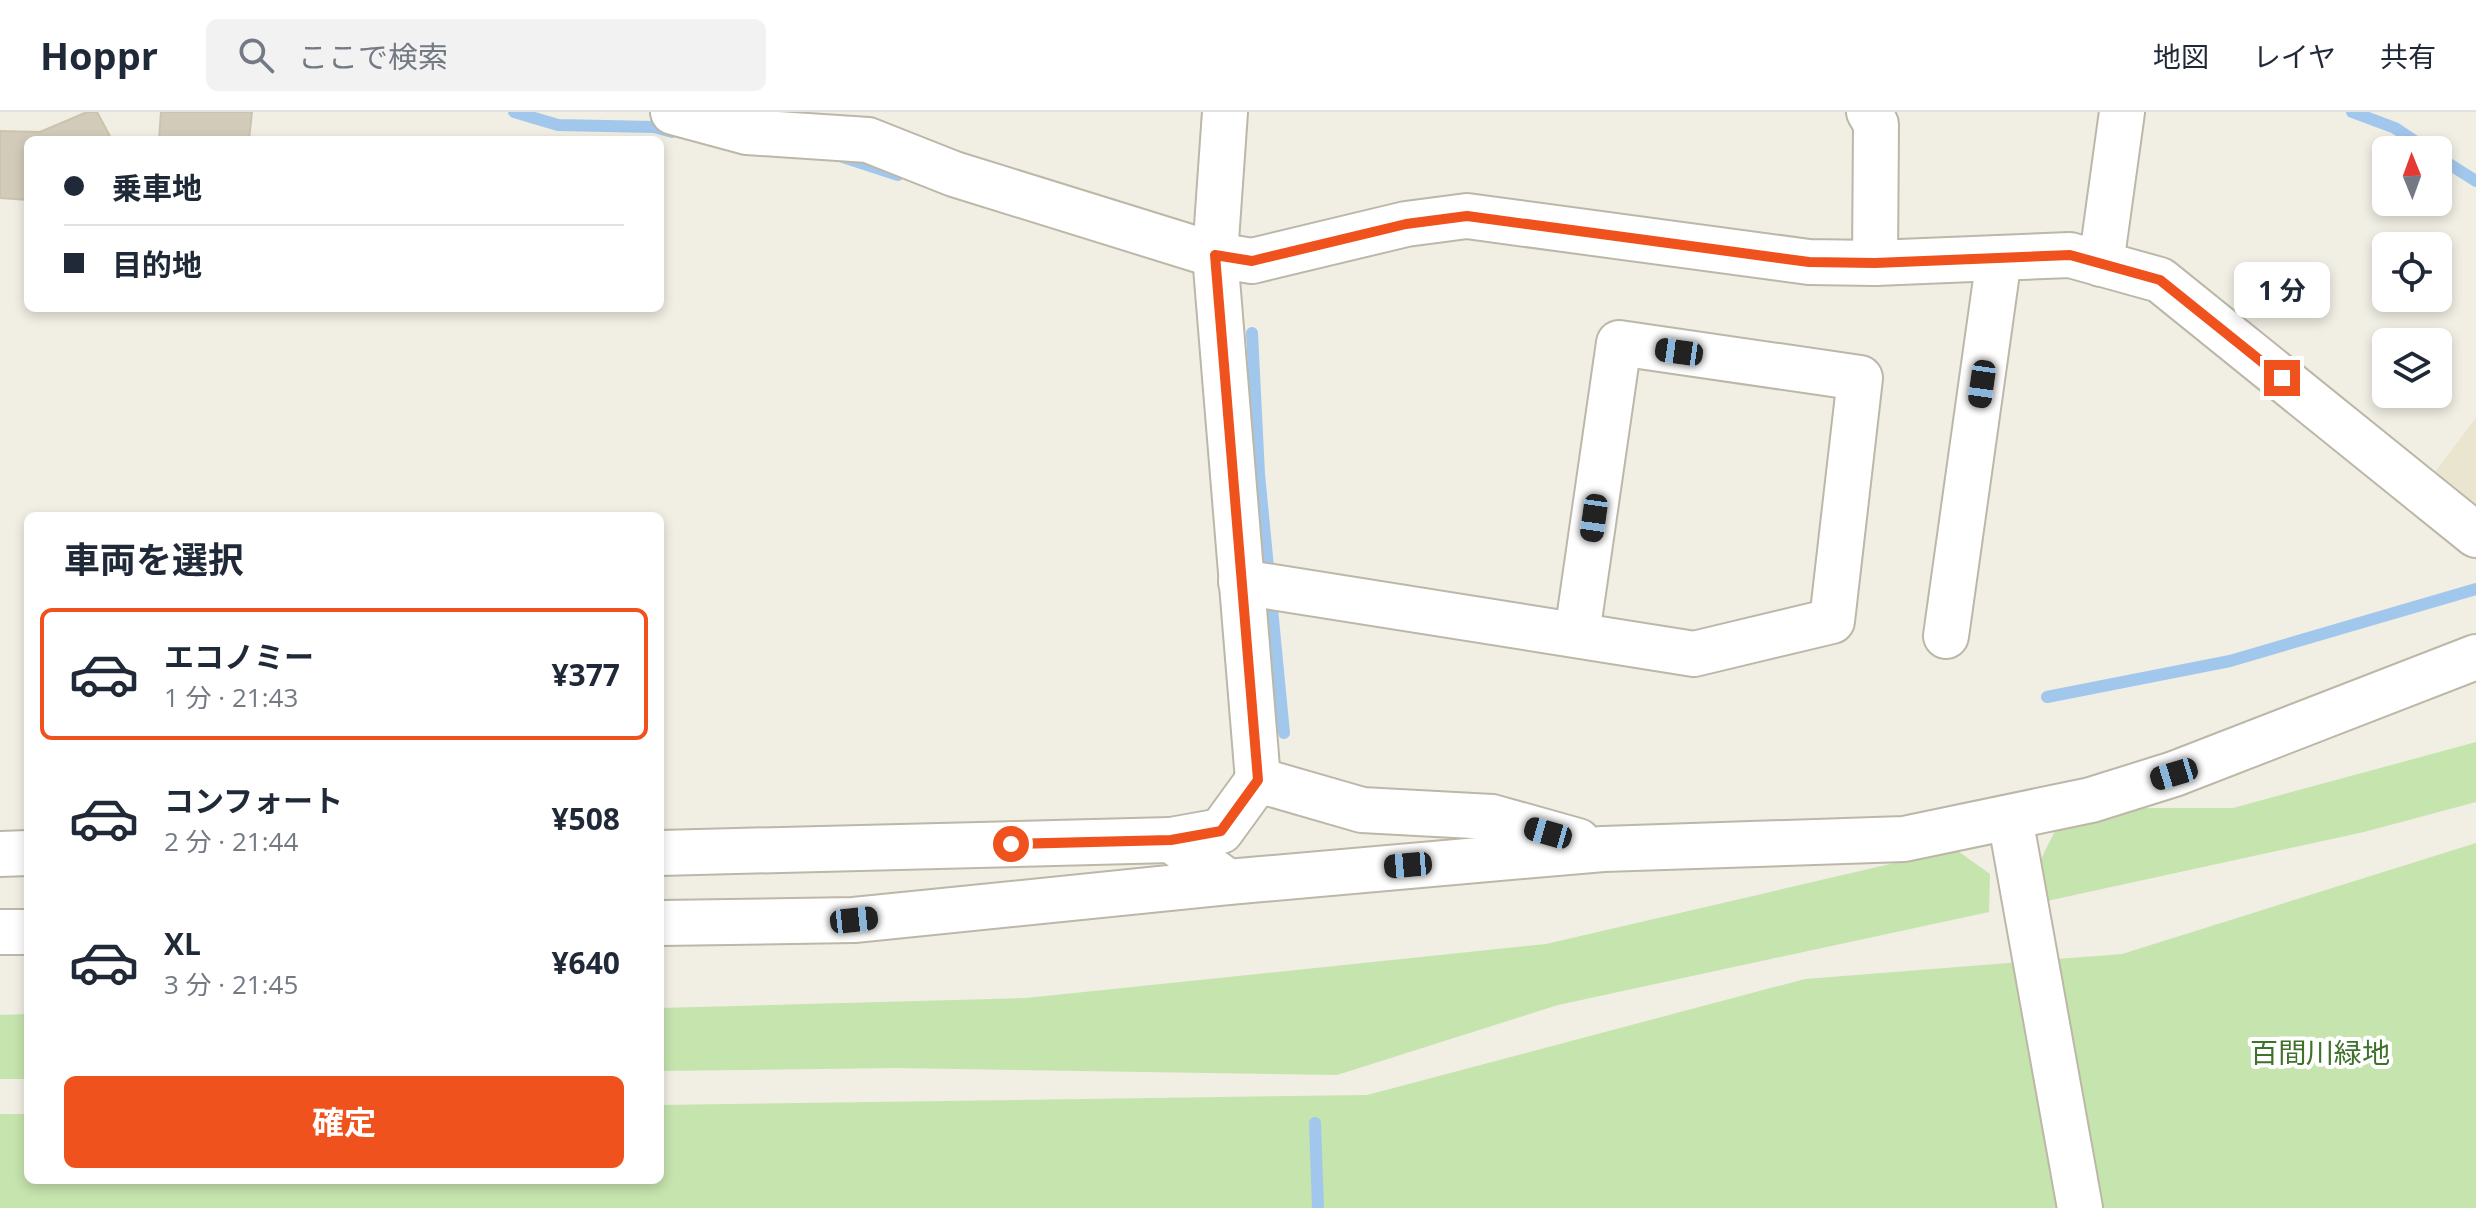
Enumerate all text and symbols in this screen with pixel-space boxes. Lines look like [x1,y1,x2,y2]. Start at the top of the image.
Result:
search box [206,19,766,91]
text: Hoppr [40,29,158,81]
icon: search [234,33,278,77]
text: ここで検索 [298,36,448,77]
text: 地図 [2153,37,2209,75]
text: レイヤ [2253,37,2336,75]
text: 共有 [2380,37,2436,75]
north arrow [2372,136,2452,216]
map controls [2372,136,2452,408]
text: 乗車地 [112,167,202,208]
button: locate [2372,232,2452,312]
text: 目的地 [112,244,202,285]
callout: 1 分 [2234,262,2330,318]
text: 1 分 [2258,272,2306,308]
button: layers [2372,328,2452,408]
car [1654,337,1704,367]
car [1967,359,1997,409]
route end [2264,360,2300,396]
car [1579,493,1609,543]
text: 車両を選択 [64,535,244,584]
text: エコノミー [164,636,314,677]
icon: car [68,638,140,710]
text: ¥377 [551,654,620,695]
text: 1 分 · 21:43 [164,679,298,715]
car [2148,756,2200,792]
text: コンフォート [164,780,343,821]
icon: car [68,782,140,854]
text: ¥508 [551,798,620,839]
car [1522,815,1574,851]
text: 2 分 · 21:44 [164,823,298,859]
route start [993,826,1029,862]
car [1383,851,1433,879]
car [829,906,879,934]
text: XL [164,923,201,964]
icon: car [68,926,140,998]
text: ¥640 [551,942,620,983]
text: 3 分 · 21:45 [164,966,298,1002]
park label: 百間川緑地 [2250,1033,2390,1071]
button: 確定 [64,1076,624,1168]

